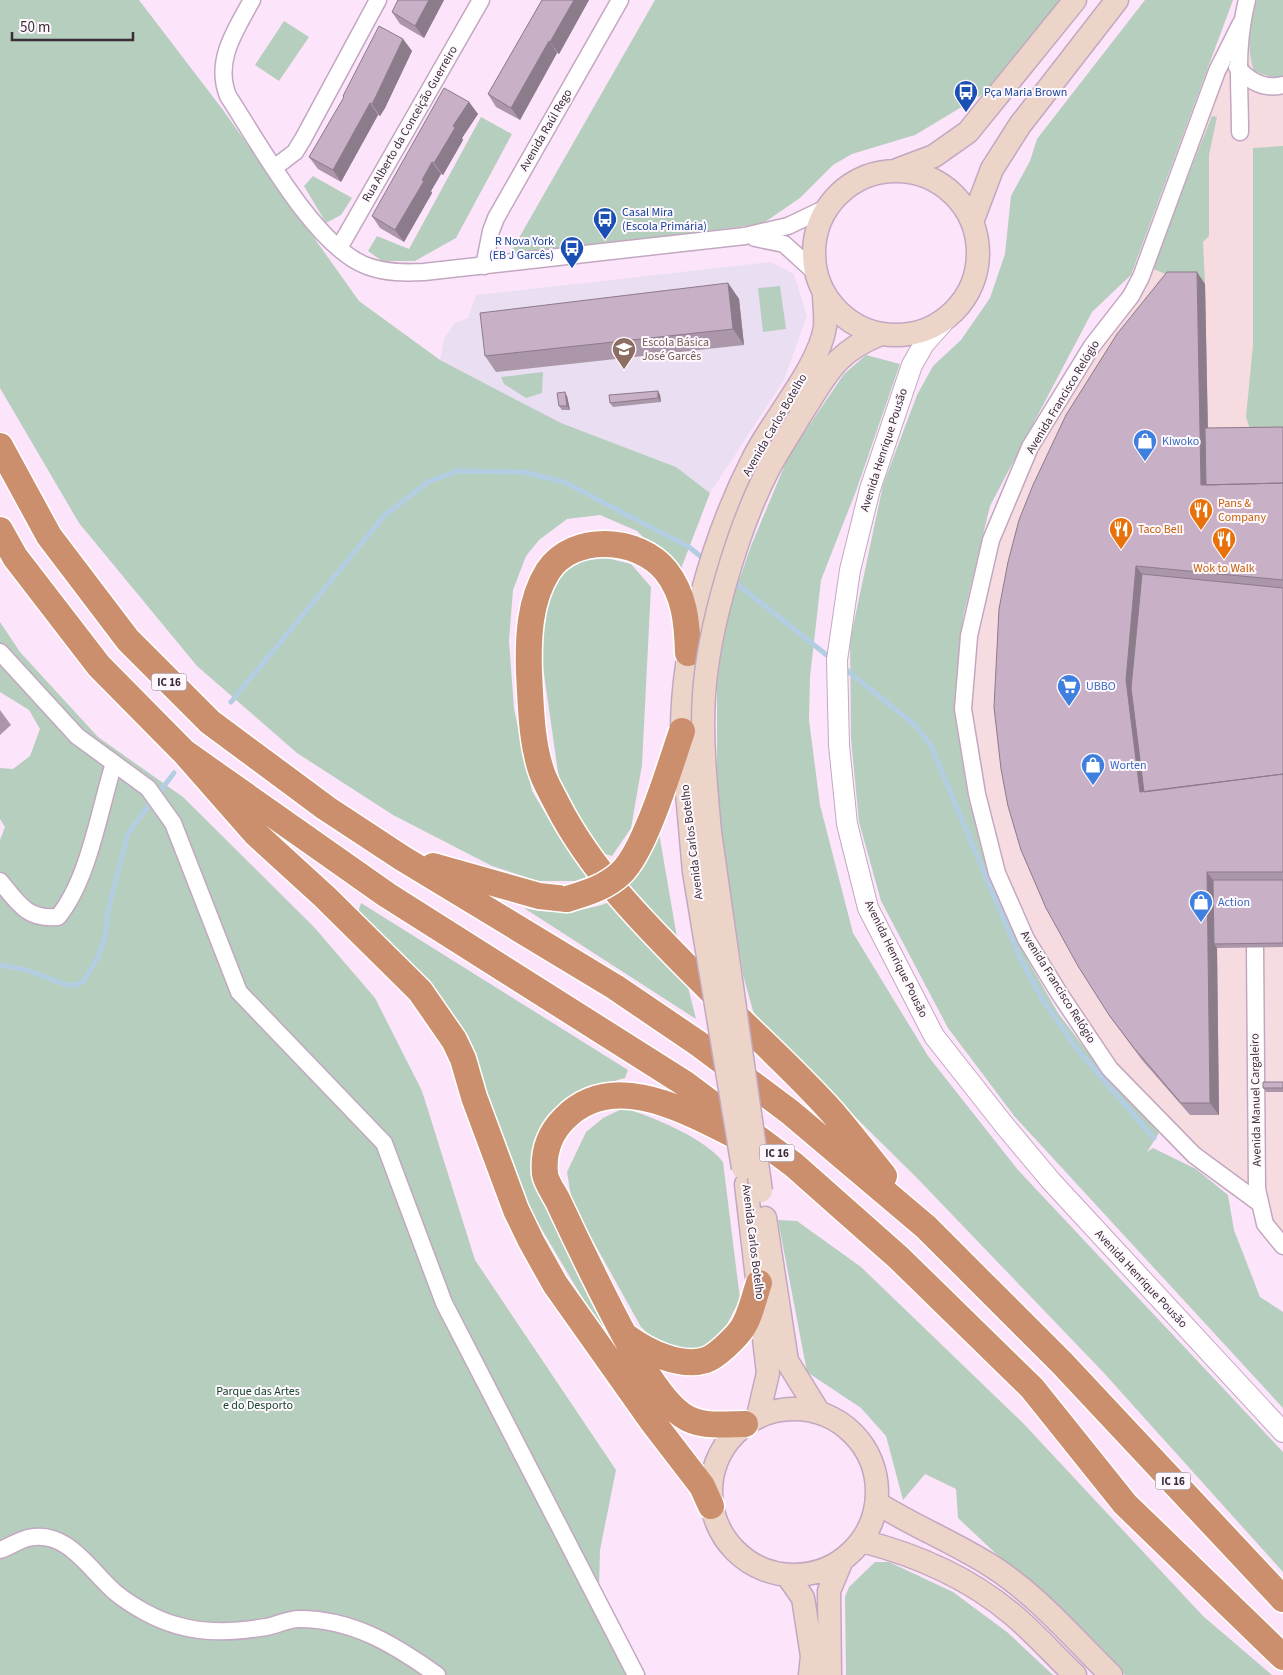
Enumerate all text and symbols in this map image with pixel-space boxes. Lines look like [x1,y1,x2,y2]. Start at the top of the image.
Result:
scale bar [12,10,134,42]
text: 50 m [20,17,50,38]
street label: Rua Alberto da Conceição Guerreiro [358,43,462,205]
bus stop icon: Pça Maria Brown [953,79,979,113]
place label: Pça Maria Brown [984,84,1067,101]
street label: Avenida Raúl Rego [516,86,576,174]
place label: Casal Mira (Escola Primária) [622,204,707,235]
bus stop icon: Casal Mira (Escola Primária) [592,206,618,240]
place label: R Nova York (EB J Garcês) [489,233,554,264]
bus stop icon: R Nova York (EB J Garcês) [559,235,585,269]
place label: Escola Básica José Garcês [642,334,709,365]
school or university icon: Escola Básica José Garcês [611,336,637,370]
street label: Avenida Francisco Relógio [1022,337,1104,457]
street label: Avenida Carlos Botelho [739,371,811,479]
street label: Avenida Henrique Pousão [856,386,912,514]
shop icon: Kiwoko [1132,428,1158,462]
place label: Kiwoko [1162,433,1199,450]
place label: Pans & Company [1218,495,1266,526]
restaurant icon: Pans & Company [1188,497,1214,531]
restaurant icon: Taco Bell [1108,516,1134,550]
place label: Taco Bell [1138,521,1183,538]
restaurant icon: Wok to Walk [1211,526,1237,560]
place label: Wok to Walk [1193,560,1255,577]
supermarket icon: UBBO [1056,673,1082,707]
road number: IC 16 [152,674,186,690]
place label: UBBO [1086,678,1116,695]
shop icon: Worten [1080,752,1106,786]
place label: Worten [1110,757,1147,774]
street label: Avenida Carlos Botelho [677,783,707,901]
shop icon: Action [1188,889,1214,923]
place label: Action [1218,894,1250,911]
street label: Avenida Henrique Pousão [860,897,932,1021]
street label: Avenida Francisco Relógio [1016,927,1100,1047]
street label: Avenida Manuel Cargaleiro [1246,1033,1266,1167]
road number: IC 16 [760,1144,794,1162]
street label: Avenida Carlos Botelho [738,1183,768,1301]
street label: Avenida Henrique Pousão [1091,1226,1191,1332]
park label: Parque das Artes e do Desporto [216,1383,300,1414]
road number: IC 16 [1156,1472,1190,1490]

